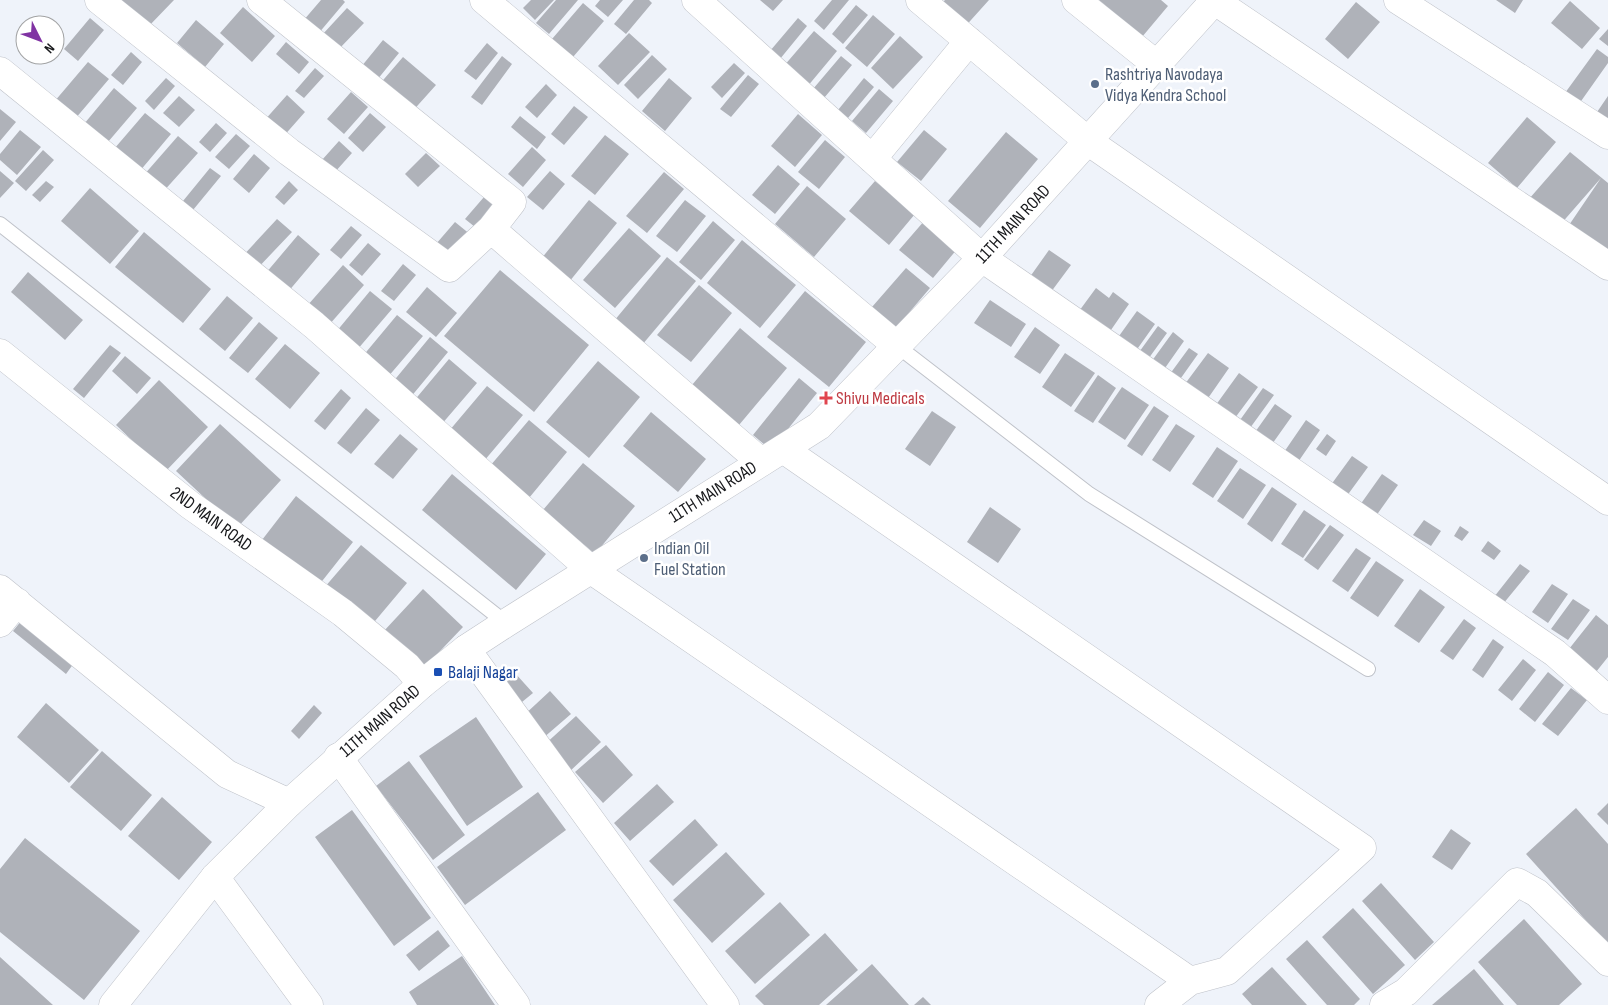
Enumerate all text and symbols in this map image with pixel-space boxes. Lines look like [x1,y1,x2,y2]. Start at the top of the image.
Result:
north arrow [15,15,65,65]
text: N [40,40,58,57]
place label: Rashtriya Navodaya Vidya Kendra School [1105,64,1226,106]
marker: Rashtriya Navodaya Vidya Kendra School [1089,78,1101,90]
street label: 11TH MAIN ROAD [971,180,1055,268]
place label: Shivu Medicals [836,388,925,409]
marker: Shivu Medicals [820,392,832,404]
street label: 11TH MAIN ROAD [665,457,761,527]
street label: 2ND MAIN ROAD [166,482,256,556]
place label: Indian Oil Fuel Station [654,538,726,580]
marker: Indian Oil Fuel Station [638,552,650,564]
place label: Balaji Nagar [448,662,518,683]
marker: Balaji Nagar [432,666,444,678]
street label: 11TH MAIN ROAD [336,680,424,762]

